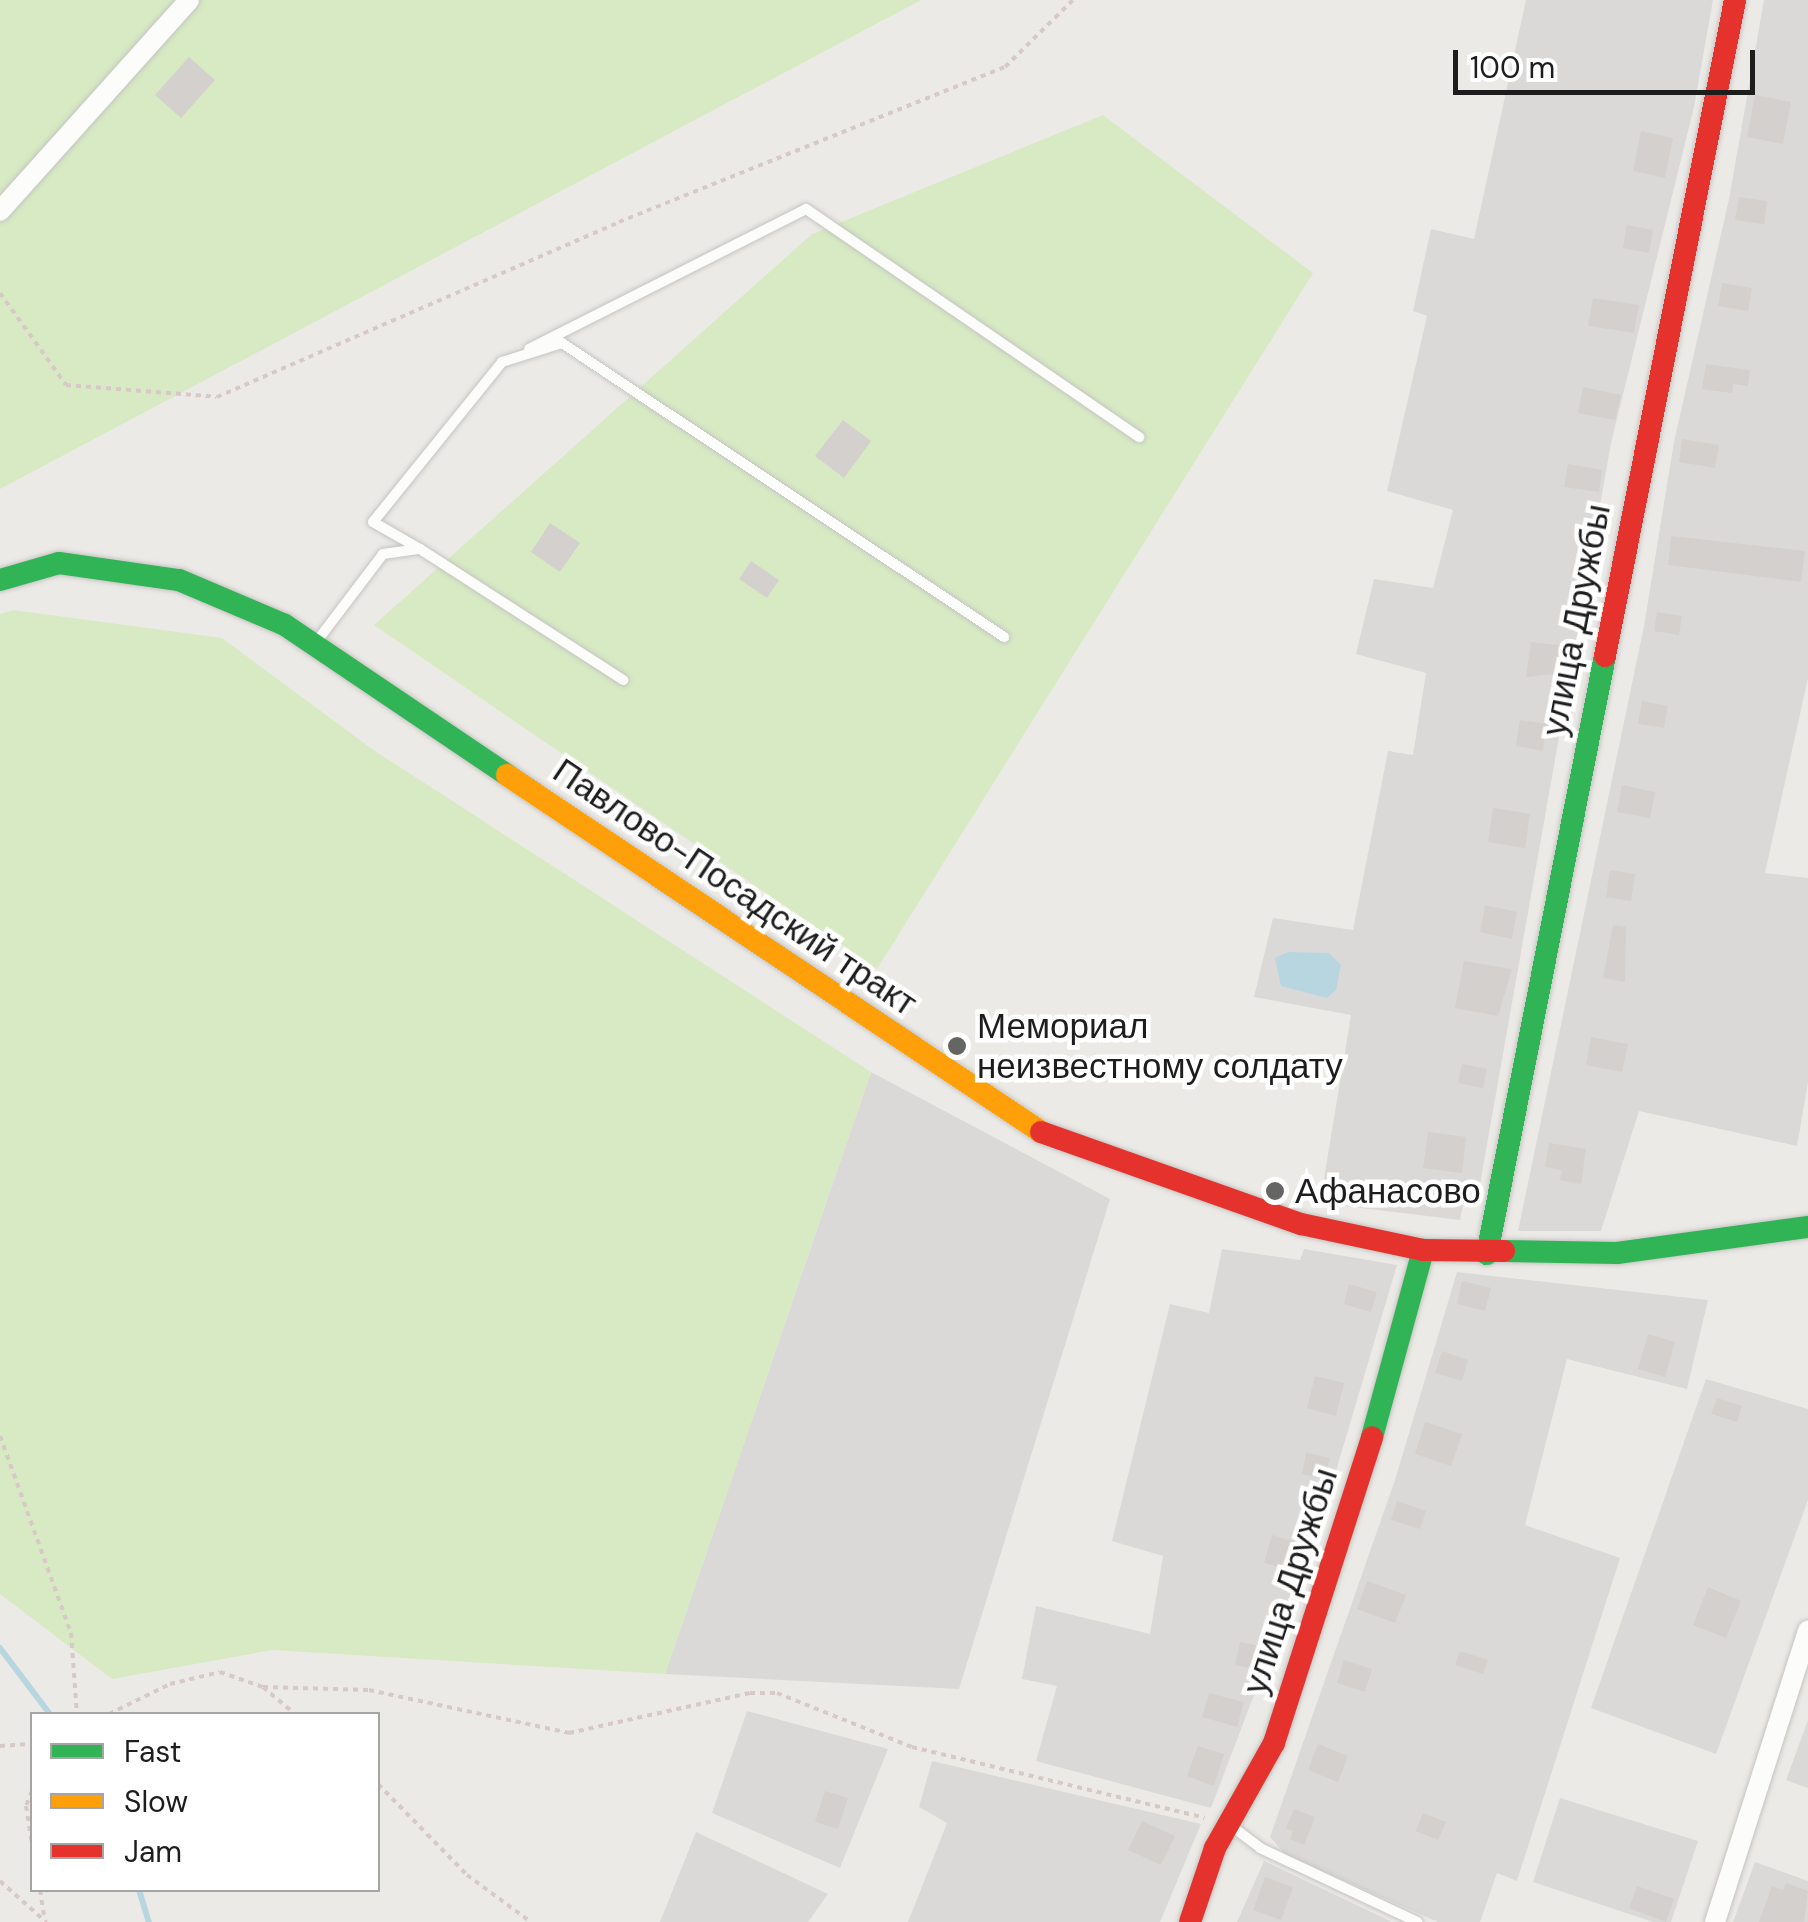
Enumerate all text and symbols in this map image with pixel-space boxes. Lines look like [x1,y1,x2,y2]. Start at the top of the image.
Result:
scale bar [1458,30,1760,92]
text: 100 m [1470,48,1555,87]
street label: улица Дружбы [1533,501,1619,739]
street label: Павлово-Посадский тракт [545,750,925,1024]
place label: Мемориал неизвестному солдату [977,1005,1343,1087]
marker: Мемориал неизвестному солдату [946,1035,968,1057]
place label: Афанасово [1295,1170,1481,1212]
marker: Афанасово [1264,1180,1286,1202]
street label: улица Дружбы [1234,1463,1346,1699]
legend [30,1712,380,1892]
text: Fast [124,1732,182,1771]
text: Slow [124,1782,188,1821]
text: Jam [124,1832,182,1871]

